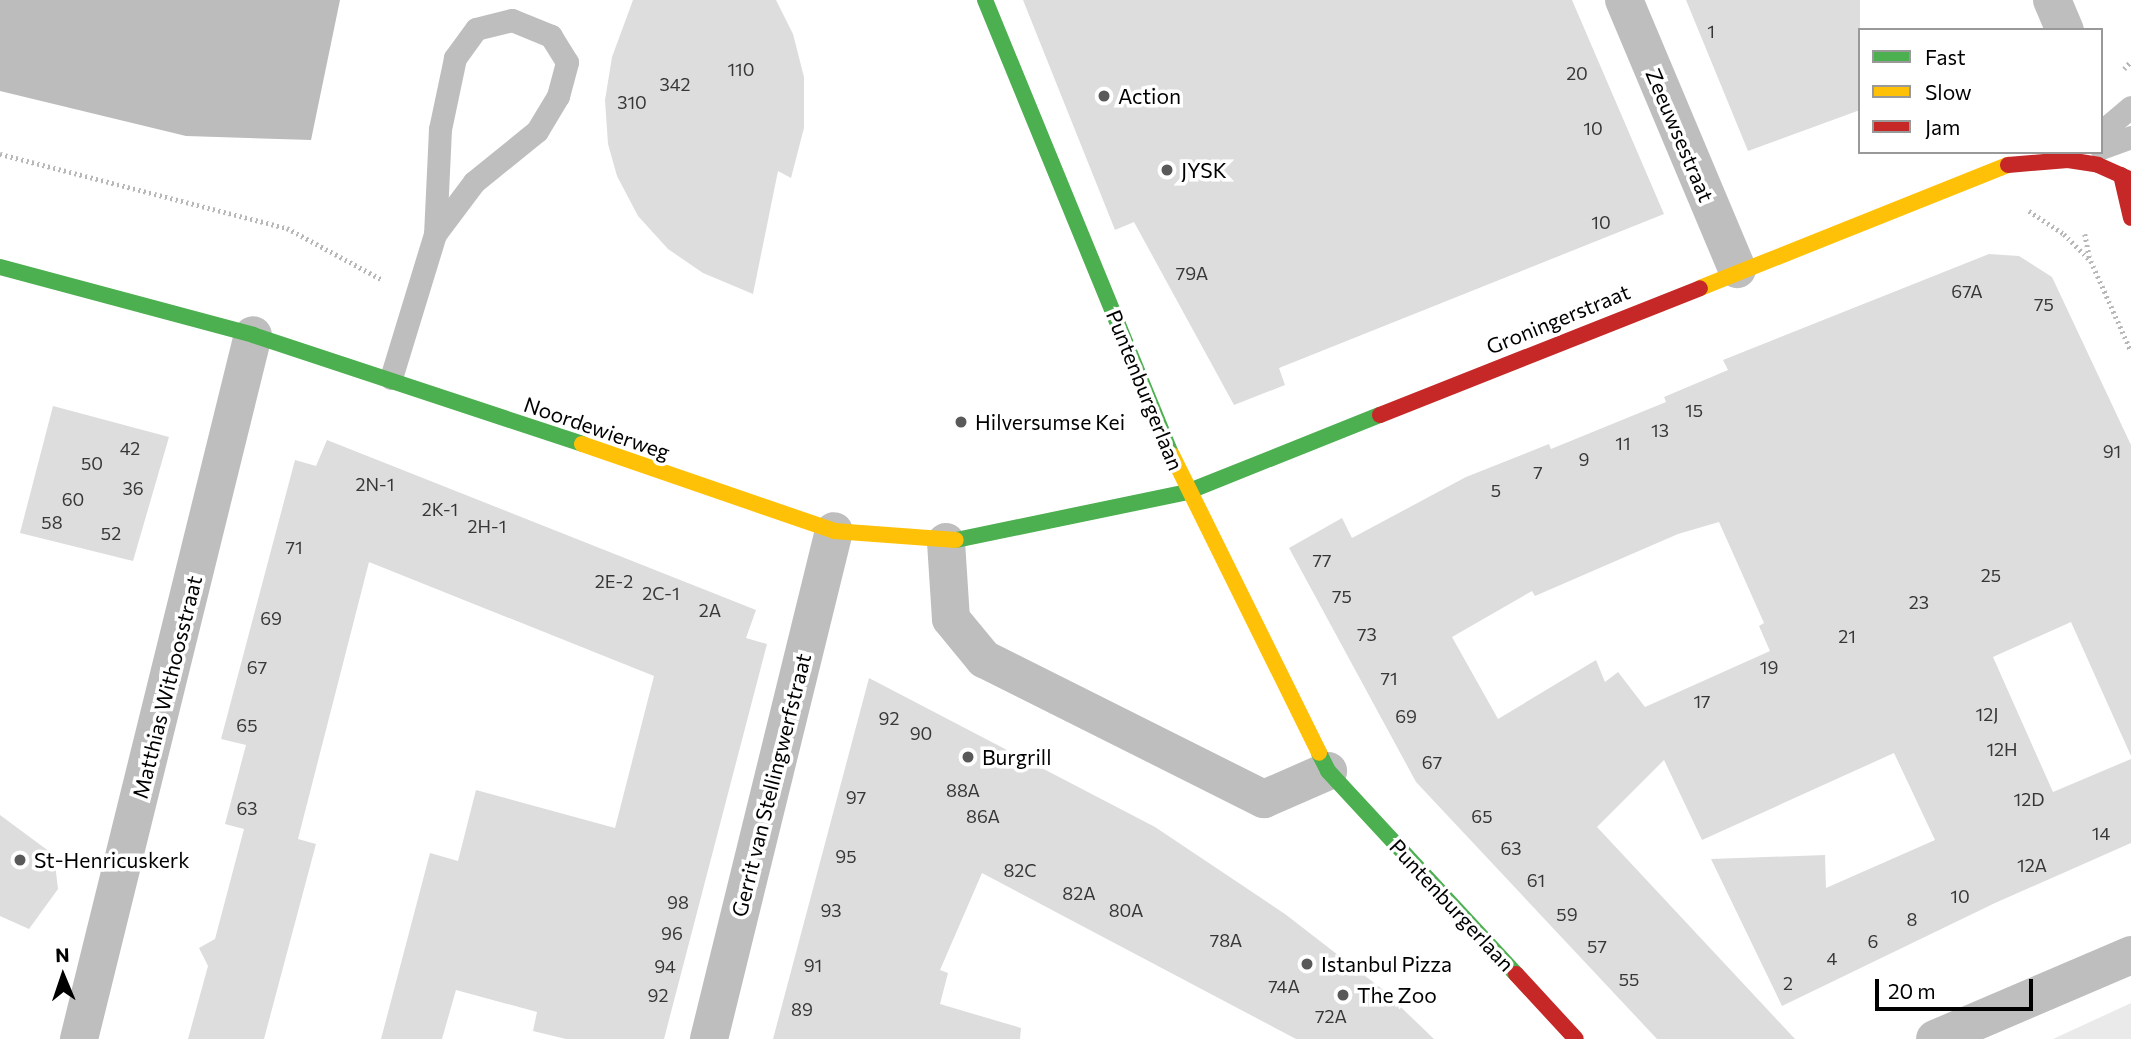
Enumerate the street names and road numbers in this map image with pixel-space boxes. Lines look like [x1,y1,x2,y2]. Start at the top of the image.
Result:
street label: Zeeuwsestraat [1641,65,1719,205]
street label: Groningerstraat [1483,279,1633,359]
street label: Puntenburgerlaan [1101,306,1189,474]
street label: Noordewierweg [521,391,673,465]
street label: Matthias Withoosstraat [127,573,207,801]
street label: Gerrit van Stellingwerfstraat [726,651,816,919]
street label: Puntenburgerlaan [1384,834,1520,976]

